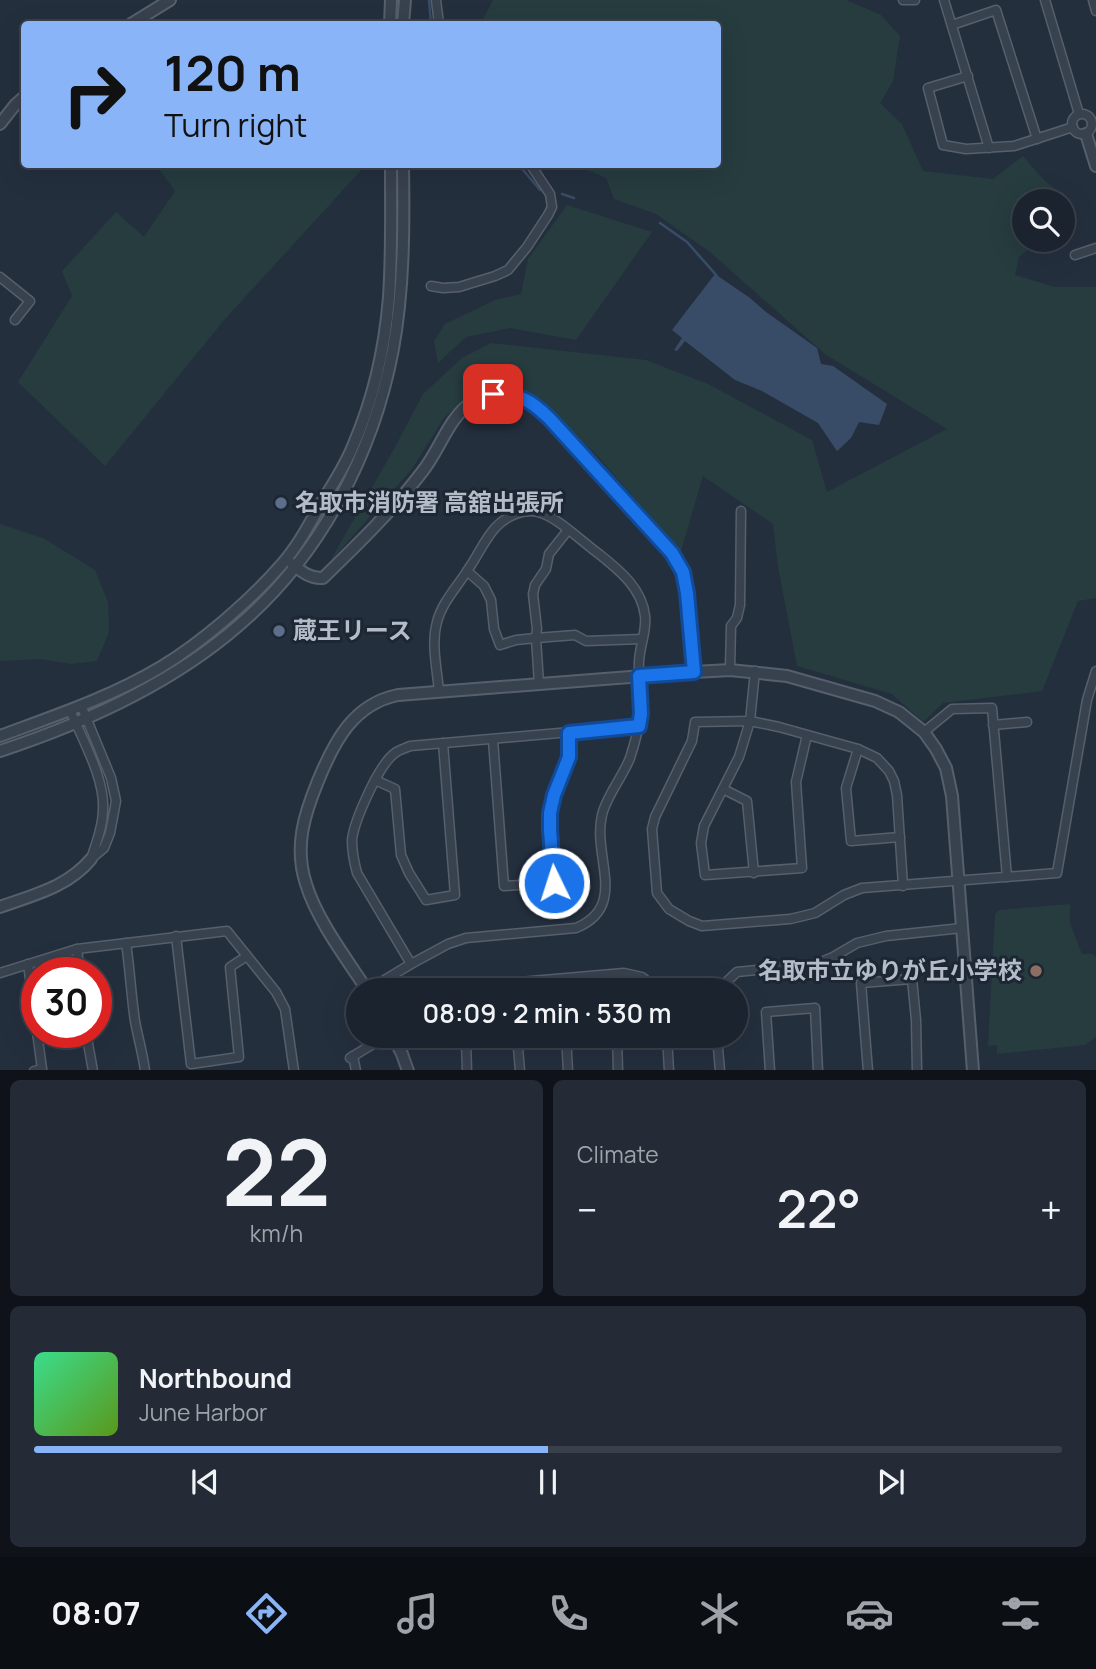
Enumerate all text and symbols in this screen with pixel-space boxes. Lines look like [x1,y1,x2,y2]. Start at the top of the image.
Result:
text: 120 m [164,39,301,106]
icon: right [49,49,140,140]
text: Turn right [164,103,307,147]
map controls [1012,189,1075,252]
button: search [1012,189,1075,252]
pin [463,364,523,424]
icon: arrive [474,375,512,413]
place label: 名取市消防署 高舘出張所 [295,485,564,518]
marker: 名取市消防署 高舘出張所 [273,495,289,511]
place label: 蔵王リース [293,613,412,646]
marker: 蔵王リース [271,623,287,639]
position arrow [517,846,591,920]
place label: 名取市立ゆりが丘小学校 [758,953,1022,986]
speed limit sign: 30 [21,957,112,1048]
marker: 名取市立ゆりが丘小学校 [1028,963,1044,979]
text: 08:09 · 2 min · 530 m [423,995,671,1031]
text: 22 [222,1109,331,1233]
text: Climate [577,1138,659,1170]
text: 22° [777,1173,861,1244]
text: − [577,1183,598,1235]
text: + [1040,1183,1062,1235]
text: km/h [250,1217,303,1249]
text: Northbound [139,1360,292,1396]
text: June Harbor [139,1396,267,1428]
icon: previous [186,1463,224,1501]
icon: pause [529,1463,567,1501]
icon: next [872,1463,910,1501]
icon: directions [242,1589,291,1638]
icon: music [393,1589,442,1638]
icon: phone [544,1589,593,1638]
icon: climate [695,1589,744,1638]
icon: car [845,1589,894,1638]
icon: filters [996,1589,1045,1638]
text: 08:07 [51,1591,141,1635]

